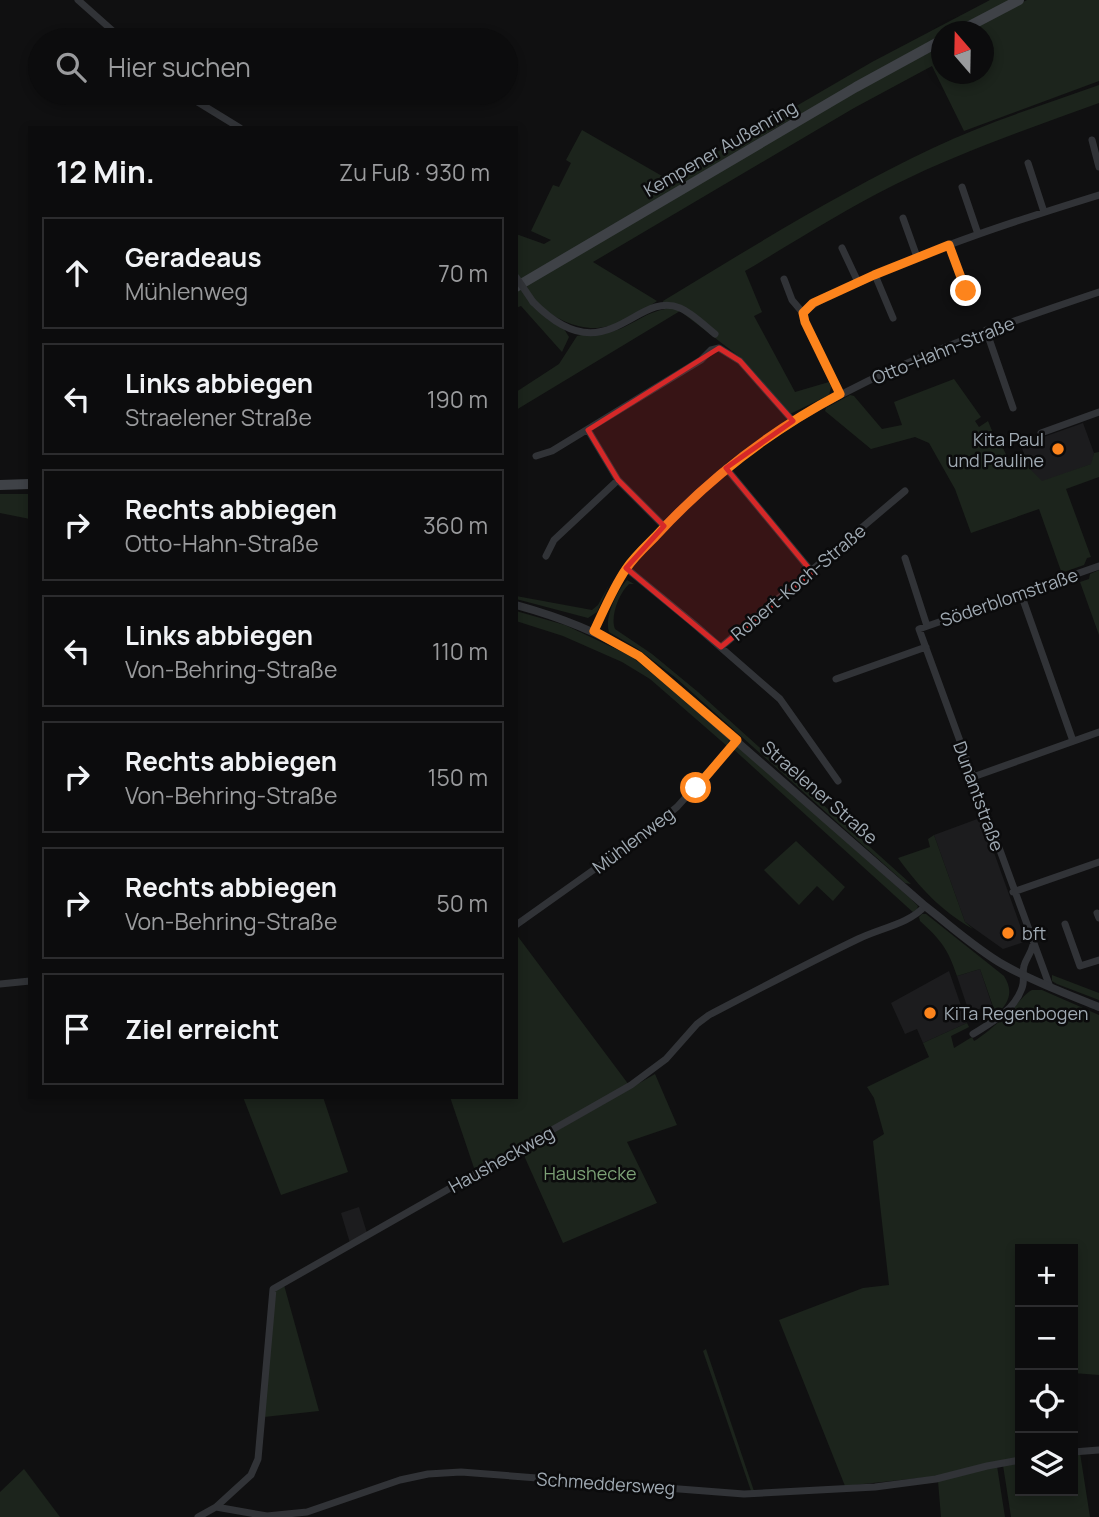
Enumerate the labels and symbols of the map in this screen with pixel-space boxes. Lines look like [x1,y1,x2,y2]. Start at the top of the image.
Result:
north arrow [931,21,994,84]
street label: Kempener Außenring [639,94,801,202]
route end [950,275,981,306]
street label: Otto-Hahn-Straße [868,310,1018,390]
place label: Kita Paul und Pauline [948,427,1044,472]
marker: Kita Paul und Pauline [1050,441,1066,457]
street label: Robert-Koch-Straße [726,518,870,646]
street label: Söderblomstraße [937,562,1081,632]
street label: Straelener Straße [757,735,883,849]
street label: Dunantstraße [948,738,1010,854]
route start [680,772,711,803]
street label: Mühlenweg [587,801,679,879]
place label: bft [1022,921,1046,945]
marker: bft [1000,925,1016,941]
place label: KiTa Regenbogen [944,1001,1088,1025]
marker: KiTa Regenbogen [922,1005,938,1021]
street label: Hausheckweg [444,1120,558,1198]
park label: Haushecke [544,1161,636,1185]
street label: Schmeddersweg [536,1466,676,1500]

